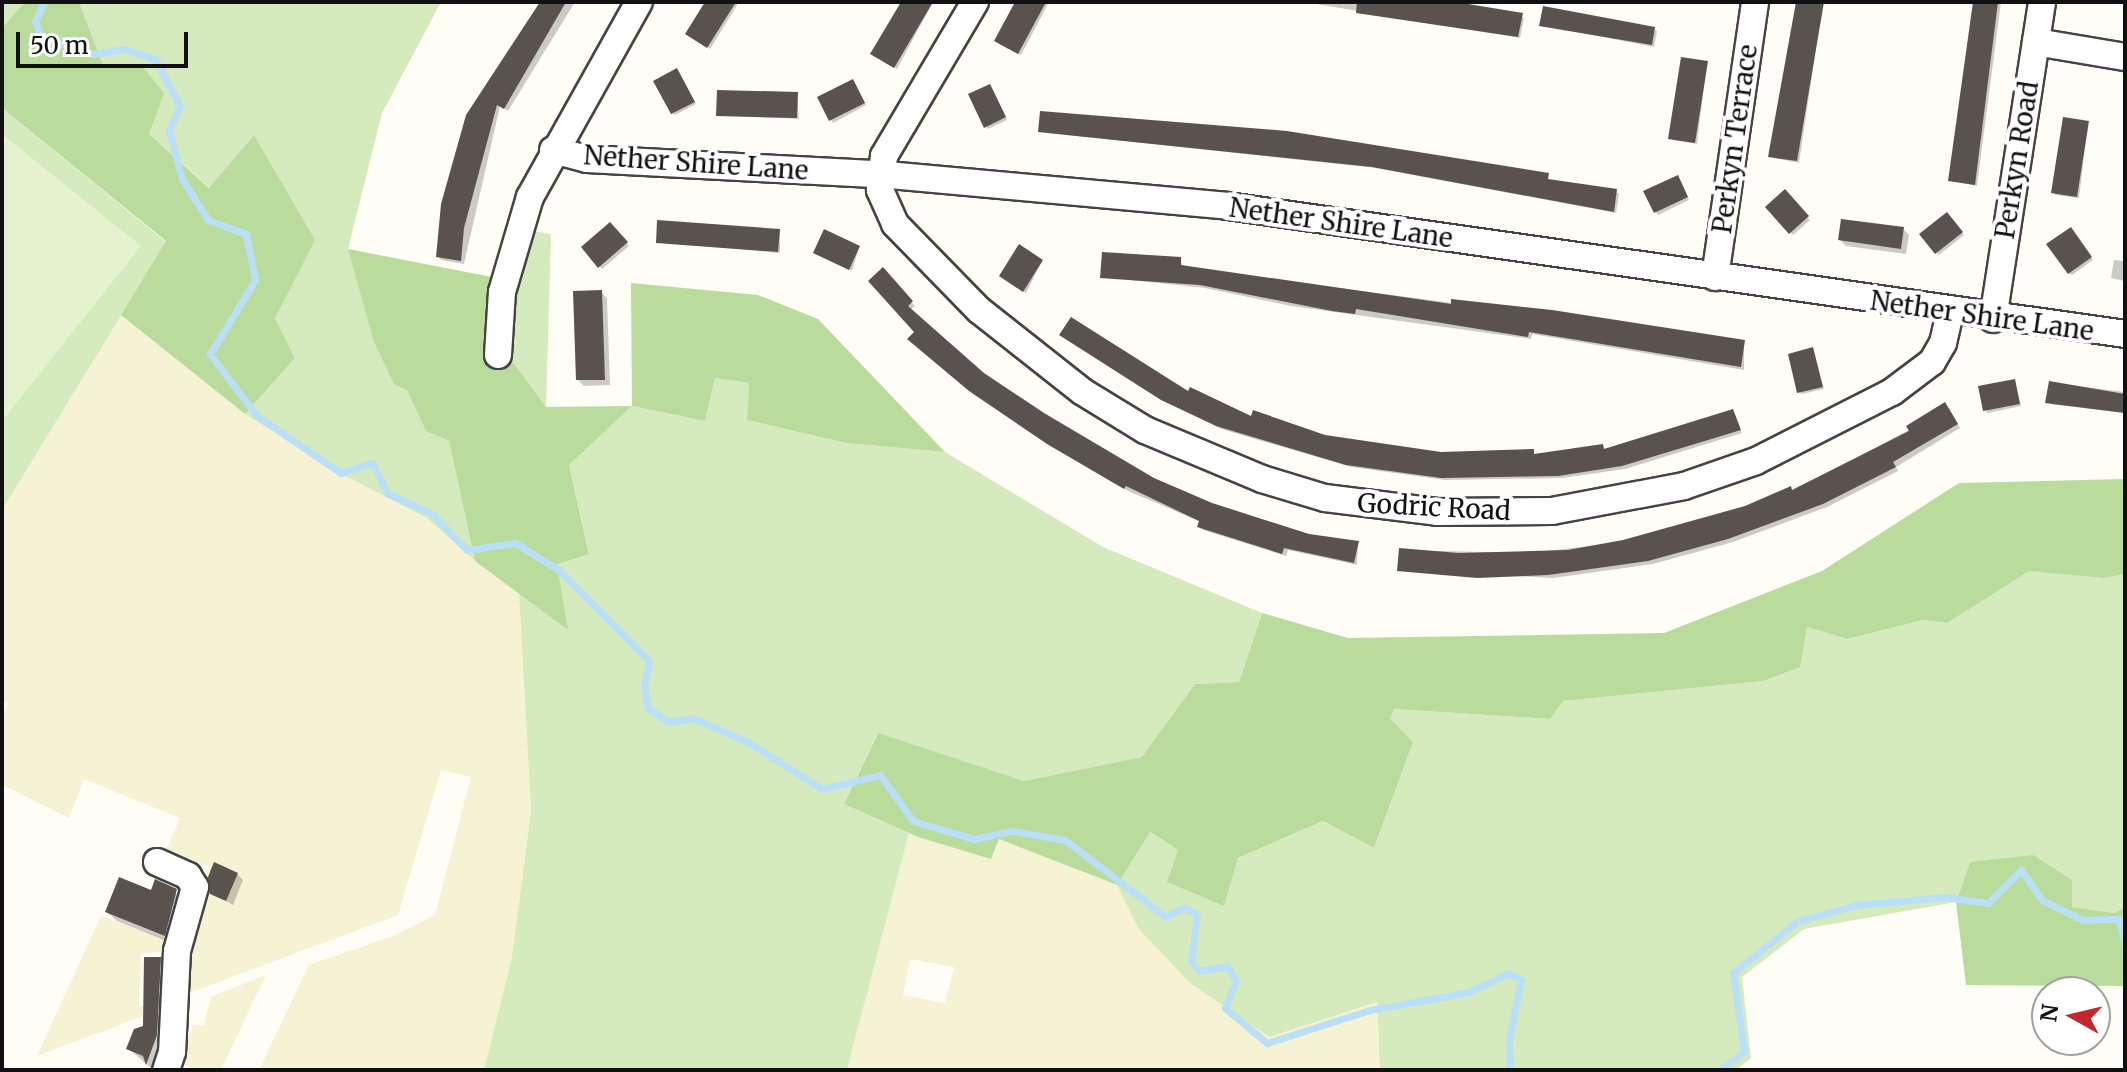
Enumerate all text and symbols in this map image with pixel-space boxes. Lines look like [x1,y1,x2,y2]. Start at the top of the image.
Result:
scale bar [20,16,192,66]
text: 50 m [30,30,89,61]
street label: Perkyn Terrace [1706,42,1764,236]
street label: Perkyn Road [1989,79,2045,241]
street label: Nether Shire Lane [582,140,810,186]
street label: Nether Shire Lane [1227,192,1455,254]
street label: Nether Shire Lane [1868,285,2096,347]
street label: Godric Road [1357,487,1511,527]
north arrow [2031,976,2111,1056]
text: N [2034,1002,2064,1024]

